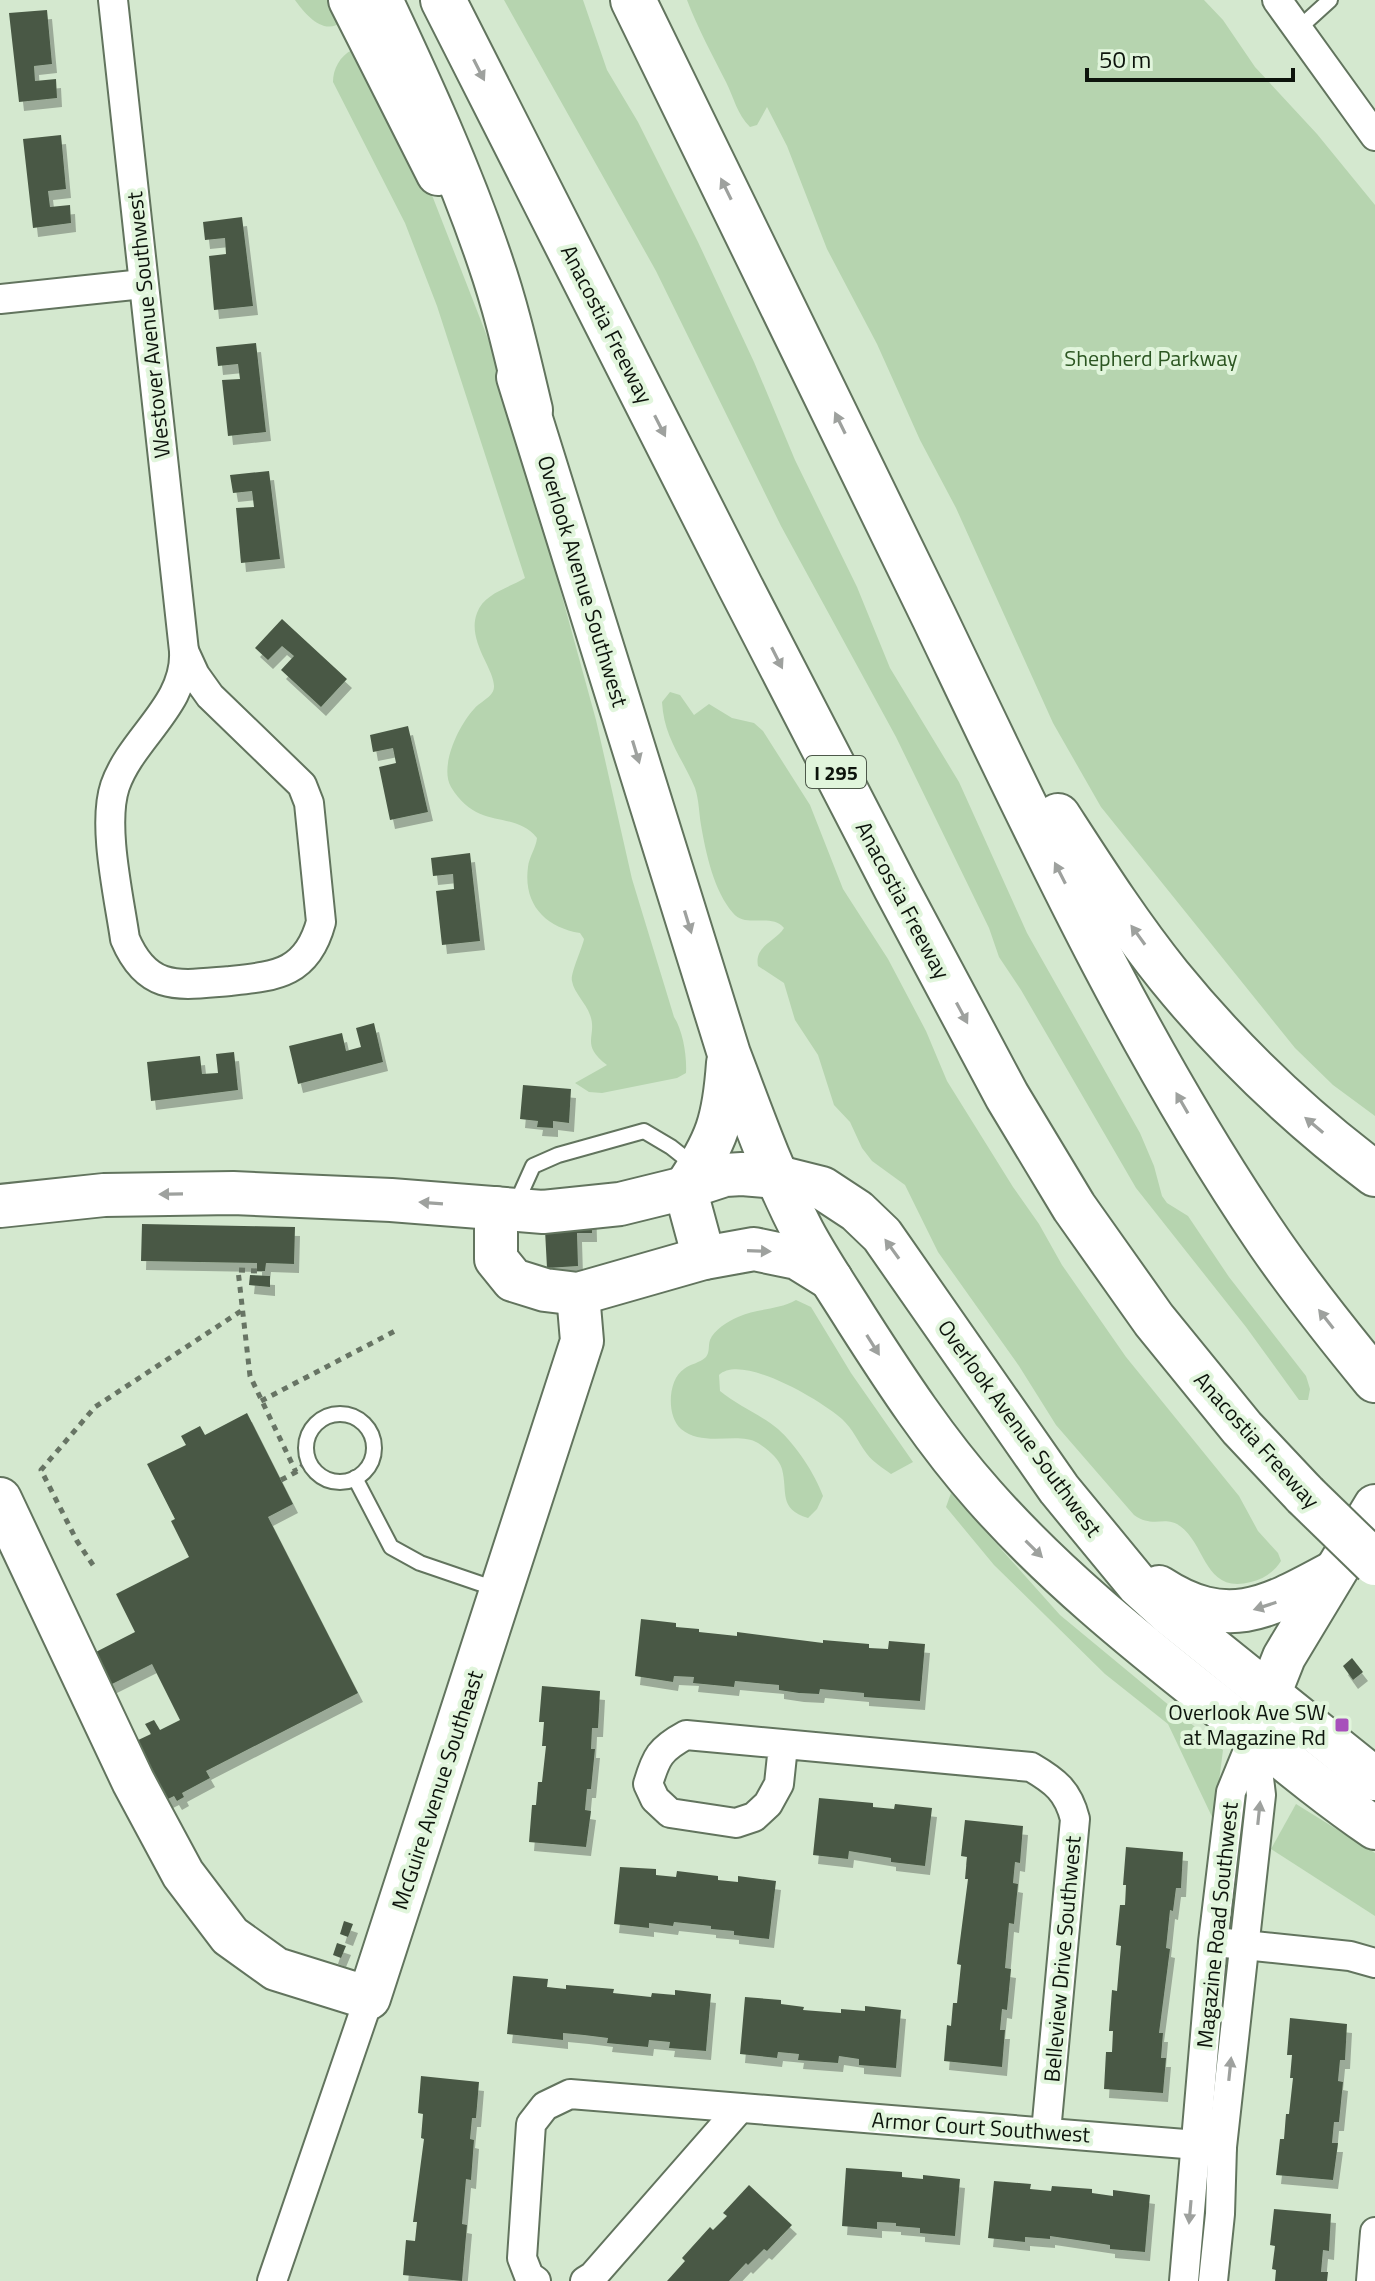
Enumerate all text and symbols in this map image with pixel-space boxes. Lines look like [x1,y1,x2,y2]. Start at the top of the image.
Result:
scale bar [1087,32,1293,82]
text: 50 m [1099,41,1151,77]
one-way arrow [472,58,485,81]
one-way arrow [719,178,733,201]
street label: Westover Avenue Southwest [117,190,179,460]
street label: Anacostia Freeway [552,239,662,410]
park label: Shepherd Parkway [1064,341,1238,375]
one-way arrow [833,411,847,435]
one-way arrow [653,415,666,438]
street label: Overlook Avenue Southwest [529,451,638,711]
one-way arrow [770,647,784,669]
one-way arrow [630,740,643,764]
road number: I 295 [806,756,866,788]
street label: Anacostia Freeway [847,815,959,985]
one-way arrow [1053,862,1067,885]
one-way arrow [682,910,695,934]
one-way arrow [1131,924,1146,945]
one-way arrow [956,1001,969,1024]
one-way arrow [1175,1092,1189,1114]
one-way arrow [1304,1117,1324,1134]
one-way arrow [158,1188,183,1200]
one-way arrow [418,1196,443,1209]
one-way arrow [885,1239,900,1260]
one-way arrow [747,1244,772,1257]
one-way arrow [1318,1309,1334,1329]
street label: Overlook Avenue Southwest [929,1312,1111,1544]
one-way arrow [866,1335,881,1356]
street label: Anacostia Freeway [1186,1364,1328,1516]
one-way arrow [1024,1539,1043,1558]
one-way arrow [1253,1600,1277,1612]
street label: McGuire Avenue Southeast [382,1666,492,1914]
place label: Overlook Ave SW at Magazine Rd [1168,1695,1326,1754]
marker: Overlook Ave SW at Magazine Rd [1333,1716,1351,1734]
street label: Magazine Road Southwest [1187,1800,1247,2050]
one-way arrow [1252,1800,1265,1825]
street label: Belleview Drive Southwest [1034,1834,1090,2084]
one-way arrow [1223,2057,1236,2082]
street label: Armor Court Southwest [871,2102,1092,2152]
one-way arrow [1183,2200,1196,2225]

